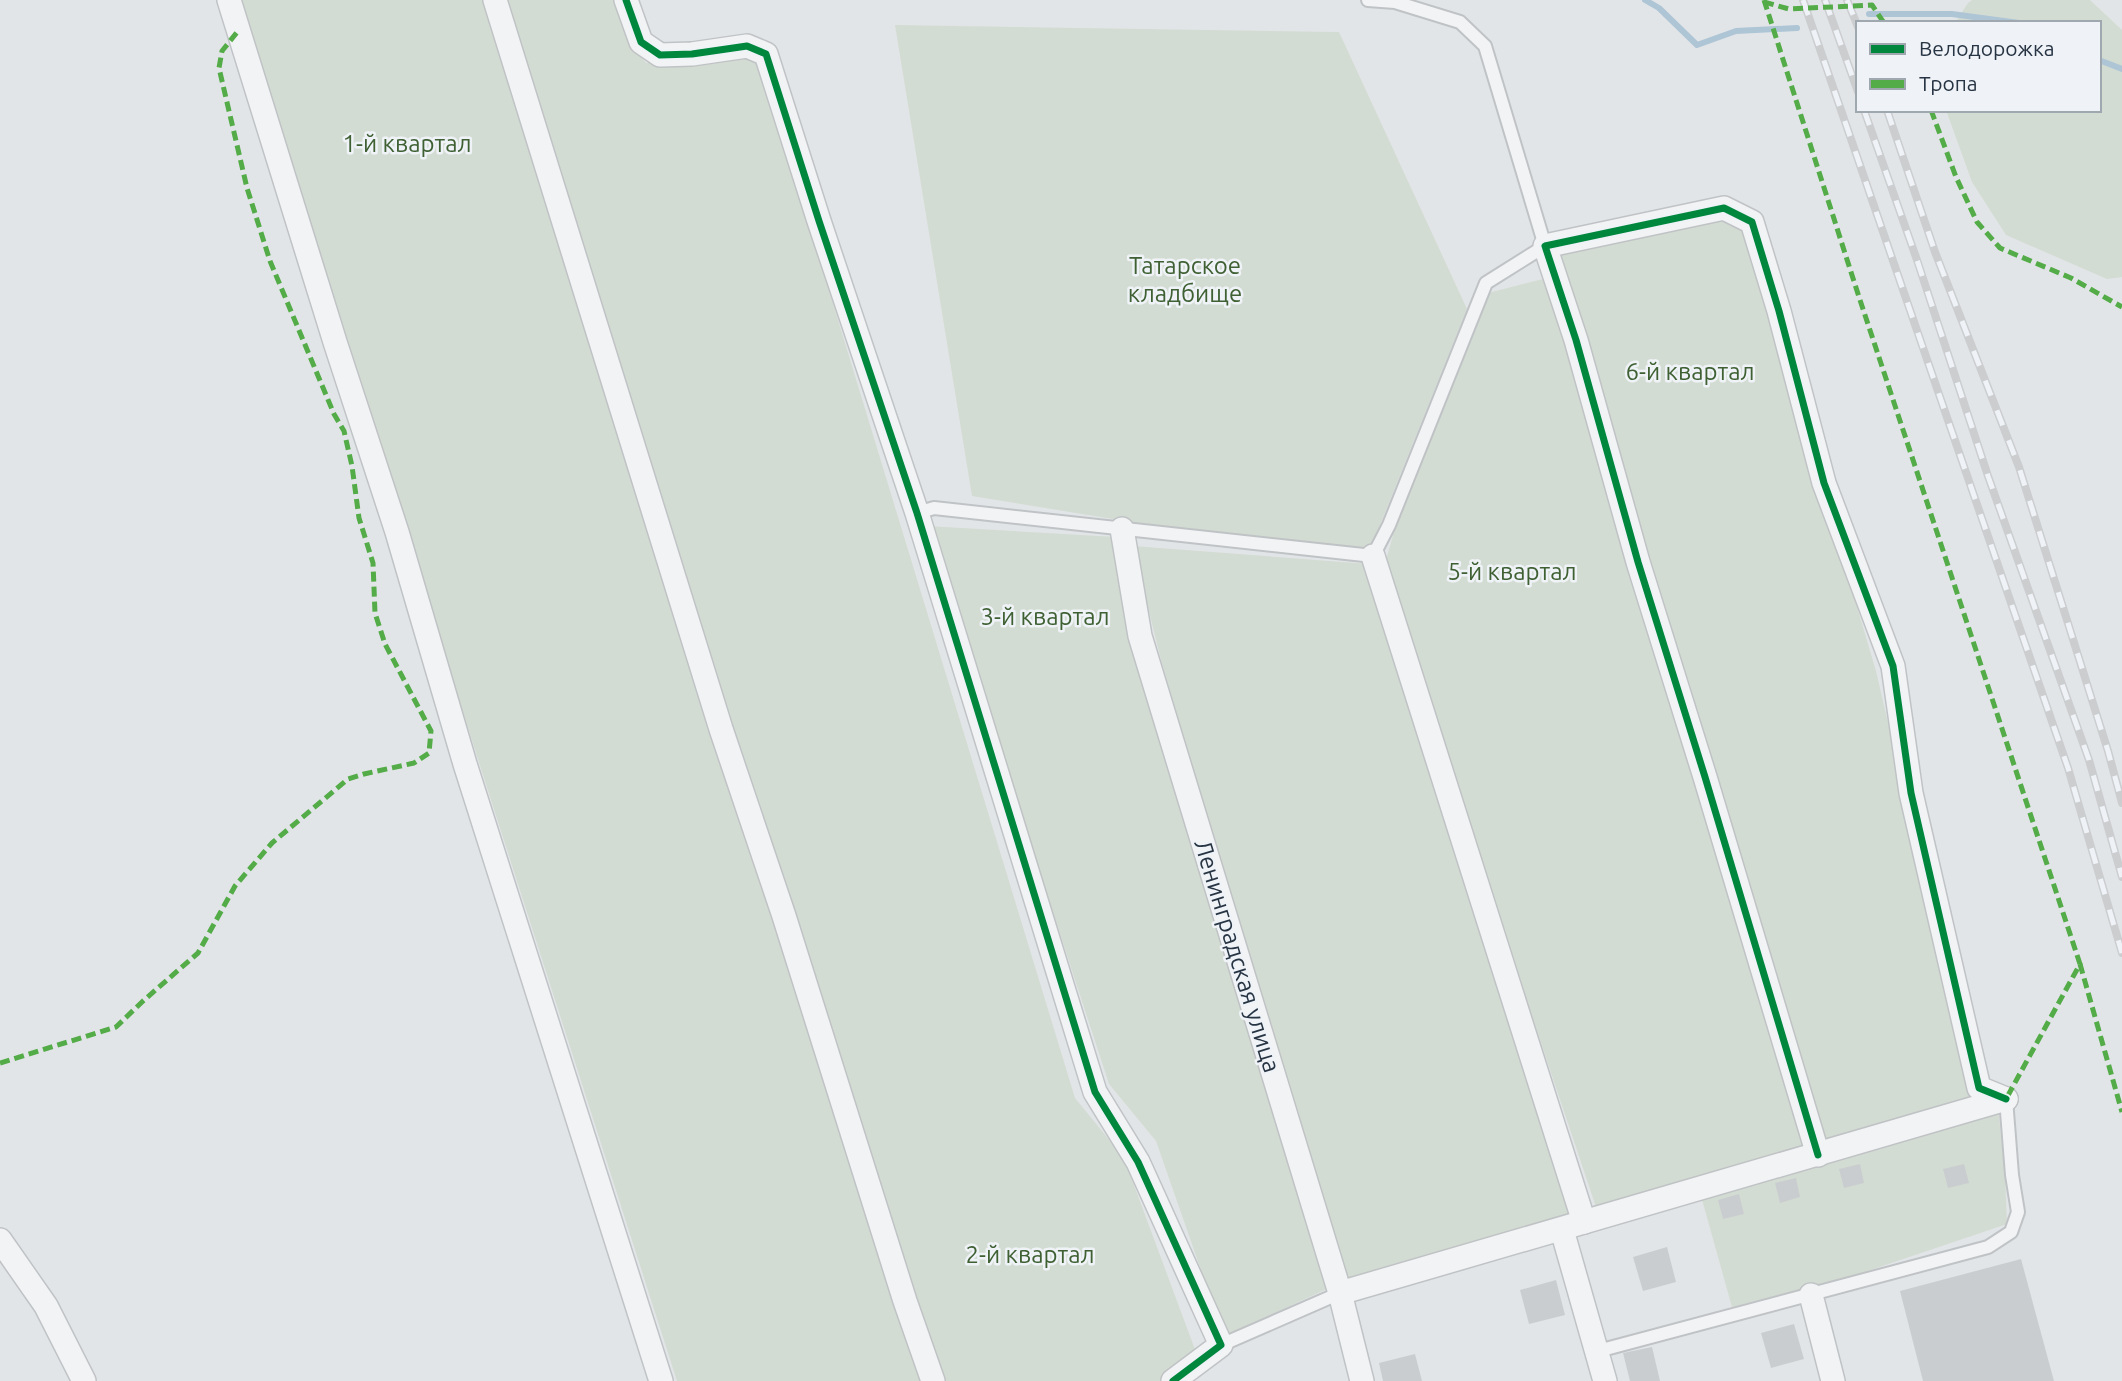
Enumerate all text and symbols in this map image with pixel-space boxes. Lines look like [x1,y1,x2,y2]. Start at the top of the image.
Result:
legend [1856,21,2101,112]
text: Велодорожка [1919,36,2055,60]
text: Тропа [1919,71,1978,95]
park label: 1-й квартал [342,130,472,157]
park label: Татарское кладбище [1128,252,1242,307]
park label: 6-й квартал [1625,358,1755,385]
park label: 5-й квартал [1447,558,1577,585]
park label: 3-й квартал [980,603,1110,630]
street label: Ленинградская улица [1189,836,1286,1076]
park label: 2-й квартал [965,1241,1095,1268]

